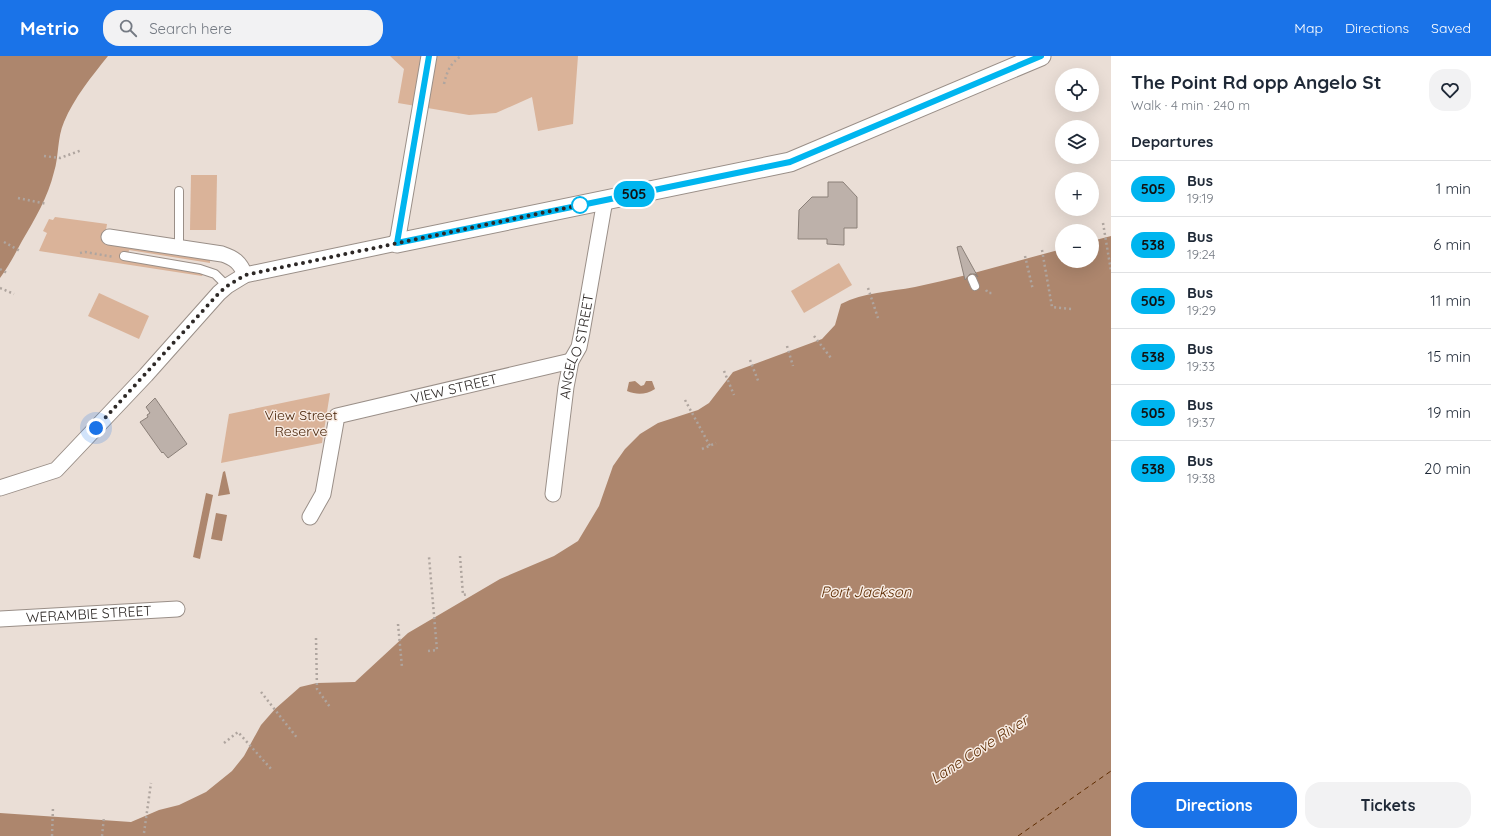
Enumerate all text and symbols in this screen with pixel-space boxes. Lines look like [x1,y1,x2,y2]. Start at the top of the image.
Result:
search box [103,10,383,46]
text: Metrio [20,16,79,40]
icon: search [117,17,139,39]
text: Search here [149,19,232,38]
text: Map [1294,19,1323,37]
text: Directions [1345,19,1409,37]
text: Saved [1431,19,1471,37]
map controls [1055,68,1099,268]
button: locate [1055,68,1099,112]
button: heart [1429,69,1471,111]
text: The Point Rd opp Angelo St [1131,70,1381,94]
text: Walk · 4 min · 240 m [1131,97,1250,113]
button: layers [1055,120,1099,164]
text: Departures [1131,132,1213,151]
text: Bus [1187,171,1213,190]
button: + [1055,172,1099,216]
text: 1 min [1436,179,1471,198]
text: 505 [1141,180,1165,198]
line badge: 505 [611,181,657,207]
text: 505 [622,185,646,203]
text: 19:19 [1187,190,1214,206]
unlabelled marker [571,196,589,214]
button: − [1055,224,1099,268]
text: Bus [1187,227,1213,246]
text: 6 min [1433,235,1471,254]
text: 538 [1141,236,1165,254]
text: 19:24 [1187,246,1215,262]
text: Bus [1187,283,1213,302]
text: 11 min [1430,291,1471,310]
street label: ANGELO STREET [556,292,598,400]
text: 505 [1141,292,1165,310]
text: 19:29 [1187,302,1216,318]
text: Bus [1187,339,1213,358]
text: 15 min [1428,347,1471,366]
text: 538 [1141,348,1165,366]
text: 19:33 [1187,358,1215,374]
street label: VIEW STREET [409,370,499,407]
text: Bus [1187,395,1213,414]
text: 19 min [1427,403,1471,422]
text: 505 [1141,404,1165,422]
park label: View Street Reserve [265,406,338,440]
text: 19:37 [1187,414,1215,430]
your location [86,418,106,438]
text: Bus [1187,451,1213,470]
text: 20 min [1424,459,1471,478]
text: 538 [1141,460,1165,478]
text: 19:38 [1187,470,1215,486]
water label: Port Jackson [821,582,912,601]
street label: WERAMBIE STREET [25,601,152,627]
water label: Lane Cove River [926,709,1033,788]
button: Directions [1131,782,1297,828]
button: Tickets [1305,782,1471,828]

